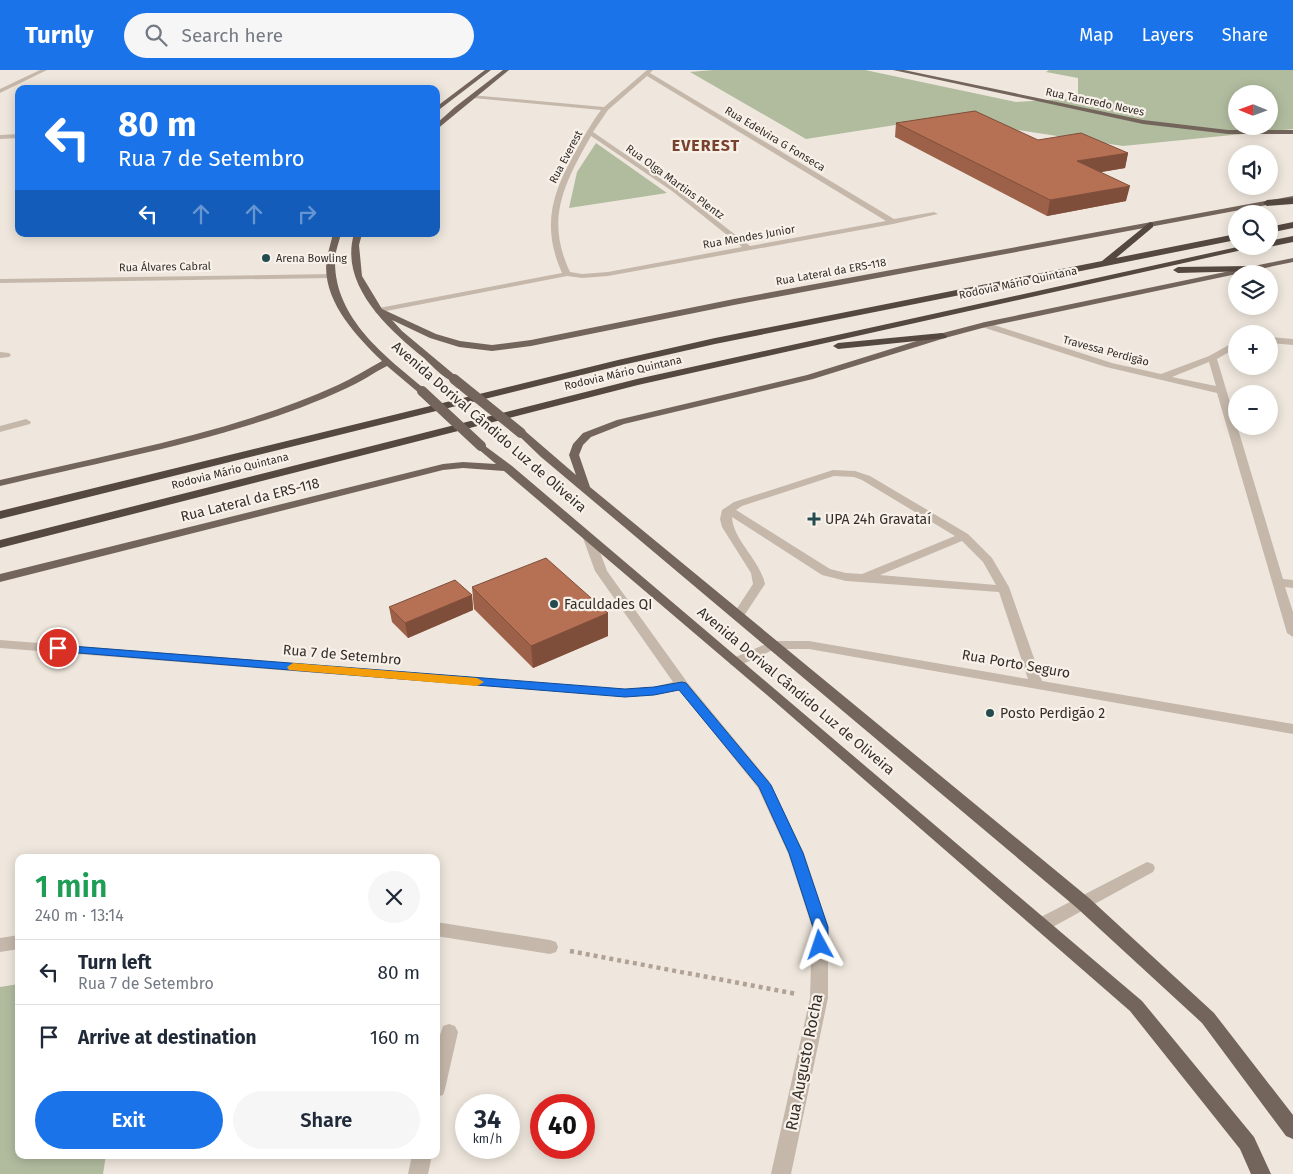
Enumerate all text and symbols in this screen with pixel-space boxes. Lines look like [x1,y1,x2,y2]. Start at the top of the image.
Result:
search box [124,13,474,58]
text: Turnly [25,21,94,49]
icon: search [142,21,170,49]
text: Search here [182,24,283,47]
text: Map [1079,24,1114,46]
text: Layers [1142,24,1194,46]
text: Share [1222,24,1268,46]
street label: Rua Tancredo Neves [1044,85,1146,119]
north arrow [1228,85,1278,135]
map controls [1228,85,1278,435]
text: 80 m [118,103,197,145]
street label: Rua Edelvira G Fonseca [723,104,827,174]
icon: left [35,105,100,170]
street label: Rua Everest [547,128,585,186]
district label: EVEREST [672,136,740,155]
street label: Rua Olga Martins Plentz [623,142,727,222]
text: Rua 7 de Setembro [118,145,305,172]
button: sound [1228,145,1278,195]
icon: left [134,200,162,228]
icon: ahead [187,200,215,228]
icon: ahead [240,200,268,228]
icon: right [293,200,321,228]
button: search [1228,205,1278,255]
street label: Rua Mendes Junior [702,222,797,252]
marker: Arena Bowling [260,252,272,264]
place label: Arena Bowling [276,252,347,265]
street label: Rua Lateral da ERS-118 [775,256,887,288]
street label: Rua Álvares Cabral [119,259,211,274]
street label: Rodovia Mário Quintana [958,264,1078,302]
button: layers [1228,265,1278,315]
button: + [1228,325,1278,375]
street label: Travessa Perdigão [1061,333,1151,369]
street label: Avenida Dorival Cândido Luz de Oliveira [388,338,590,516]
street label: Rodovia Mário Quintana [563,353,683,393]
button: − [1228,385,1278,435]
street label: Rodovia Mário Quintana [170,450,290,492]
street label: Rua Lateral da ERS-118 [179,474,321,525]
place label: UPA 24h Gravataí [825,511,931,528]
marker: UPA 24h Gravataí [807,512,821,526]
place label: Faculdades QI [564,596,652,613]
marker: Faculdades QI [548,598,560,610]
street label: Avenida Dorival Cândido Luz de Oliveira [694,603,898,779]
pin [37,627,79,669]
icon: arrive [44,634,72,662]
street label: Rua 7 de Setembro [282,641,402,669]
street label: Rua Porto Seguro [961,646,1071,682]
place label: Posto Perdigão 2 [1000,705,1105,722]
marker: Posto Perdigão 2 [984,707,996,719]
text: 1 min [35,869,107,905]
button: close [368,871,420,923]
text: 240 m · 13:14 [35,906,124,925]
position arrow [793,918,845,970]
text: Turn left [78,951,152,974]
icon: left [35,958,63,986]
text: 80 m [378,961,420,984]
text: Rua 7 de Setembro [78,974,214,993]
street label: Rua Augusto Rocha [781,992,827,1132]
icon: arrive [35,1023,63,1051]
text: Arrive at destination [78,1026,257,1049]
text: 160 m [370,1026,420,1049]
button: Exit [35,1091,223,1149]
button: Share [233,1091,420,1149]
speed limit sign: 40 [530,1094,595,1159]
text: 34 [474,1105,501,1135]
text: km/h [473,1132,502,1146]

